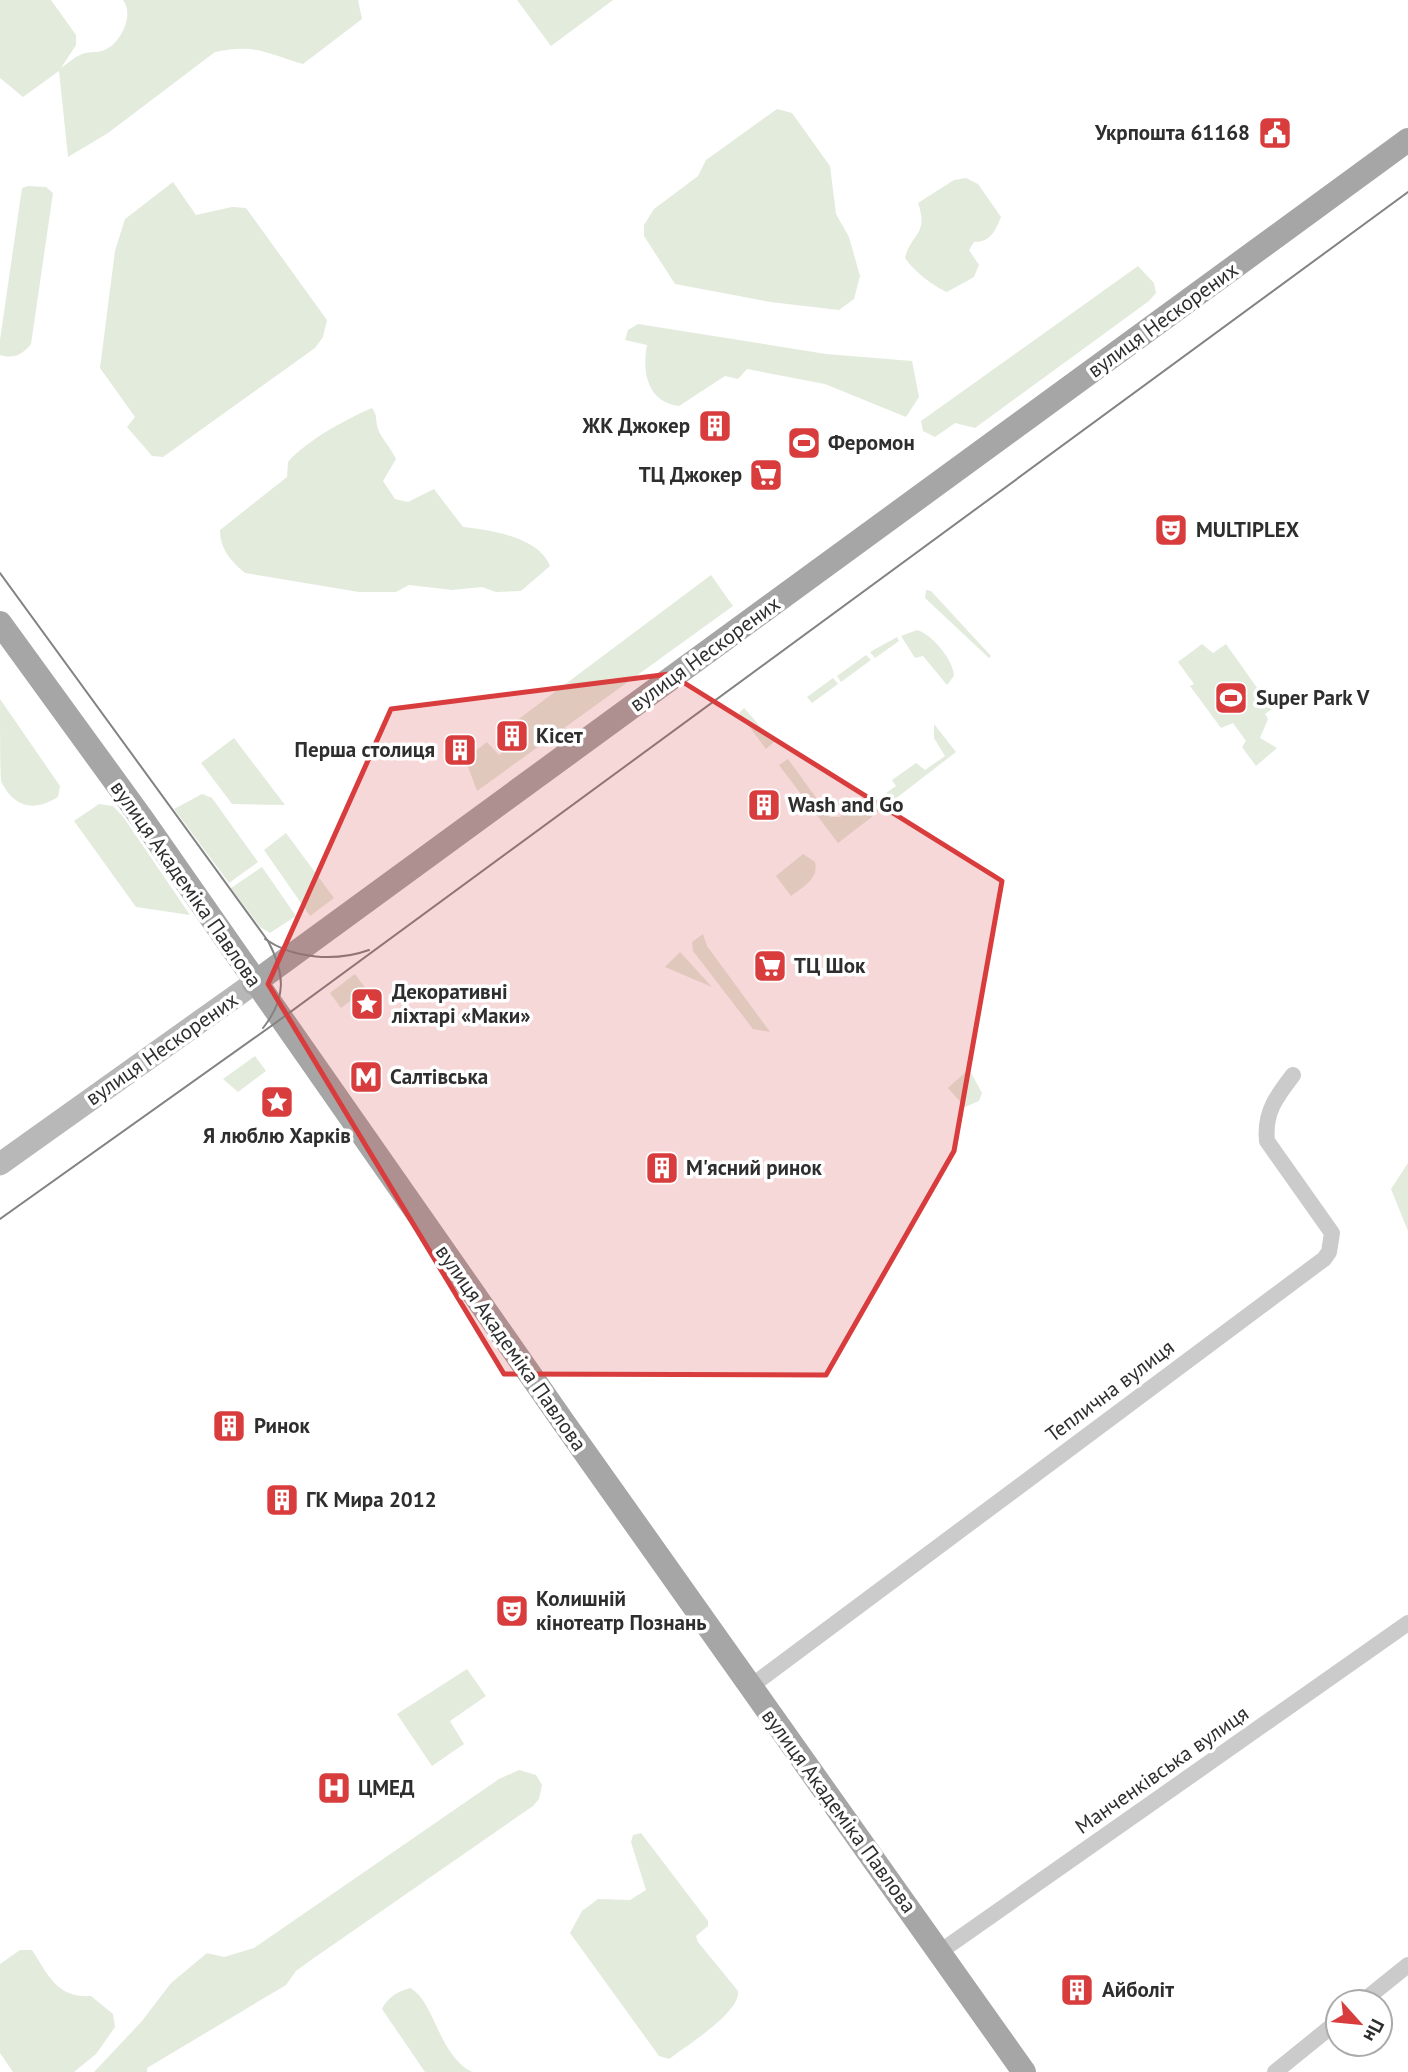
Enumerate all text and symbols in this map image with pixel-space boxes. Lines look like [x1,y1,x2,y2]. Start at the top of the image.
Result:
public building icon: Укрпошта 61168 [1256,114,1294,152]
place label: Укрпошта 61168 [1094,119,1250,146]
street label: вулиця Нескорених [1082,256,1244,383]
building icon: ЖК Джокер [696,407,734,445]
place label: ЖК Джокер [582,412,690,439]
sports icon: Феромон [785,424,823,462]
place label: Феромон [828,429,915,456]
supermarket icon: ТЦ Джокер [747,456,785,494]
place label: ТЦ Джокер [639,461,742,488]
theatre icon: MULTIPLEX [1152,511,1190,549]
place label: MULTIPLEX [1196,516,1300,543]
street label: вулиця Нескорених [624,590,786,717]
sports icon: Super Park V [1212,679,1250,717]
place label: Super Park V [1256,684,1370,711]
building icon: Кісет [493,717,531,755]
place label: Кісет [536,722,583,749]
building icon: Перша столиця [441,731,479,769]
place label: Перша столиця [295,736,435,763]
street label: вулиця Академіка Павлова [105,775,268,992]
building icon: Wash and Go [745,786,783,824]
place label: Wash and Go [788,791,903,818]
supermarket icon: ТЦ Шок [751,947,789,985]
place label: ТЦ Шок [794,952,866,979]
place label: Декоративні ліхтарі «Маки» [391,978,530,1029]
place icon: Декоративні ліхтарі «Маки» [348,985,386,1023]
street label: вулиця Нескорених [80,986,243,1111]
metro station icon: Салтівська [347,1058,385,1096]
place label: Салтівська [390,1063,488,1090]
place icon: Я люблю Харків [258,1083,296,1121]
place label: Я люблю Харків [203,1122,351,1149]
building icon: М'ясний ринок [643,1149,681,1187]
place label: М'ясний ринок [686,1154,823,1181]
street label: вулиця Академіка Павлова [430,1239,593,1456]
street label: Теплична вулиця [1040,1333,1179,1448]
building icon: Ринок [210,1407,248,1445]
place label: Ринок [254,1412,311,1439]
building icon: ГК Мира 2012 [263,1481,301,1519]
place label: ГК Мира 2012 [306,1486,437,1513]
place label: Колишній кінотеатр Познань [536,1585,706,1636]
theatre icon: Колишній кінотеатр Познань [493,1592,531,1630]
street label: Манченківська вулиця [1070,1700,1254,1840]
street label: вулиця Академіка Павлова [756,1703,923,1918]
hospital icon: ЦМЕД [315,1769,353,1807]
place label: ЦМЕД [358,1774,415,1801]
building icon: Айболіт [1058,1971,1096,2009]
place label: Айболіт [1102,1976,1174,2003]
north arrow [1324,1988,1394,2058]
text: Пн [1358,2015,1390,2046]

